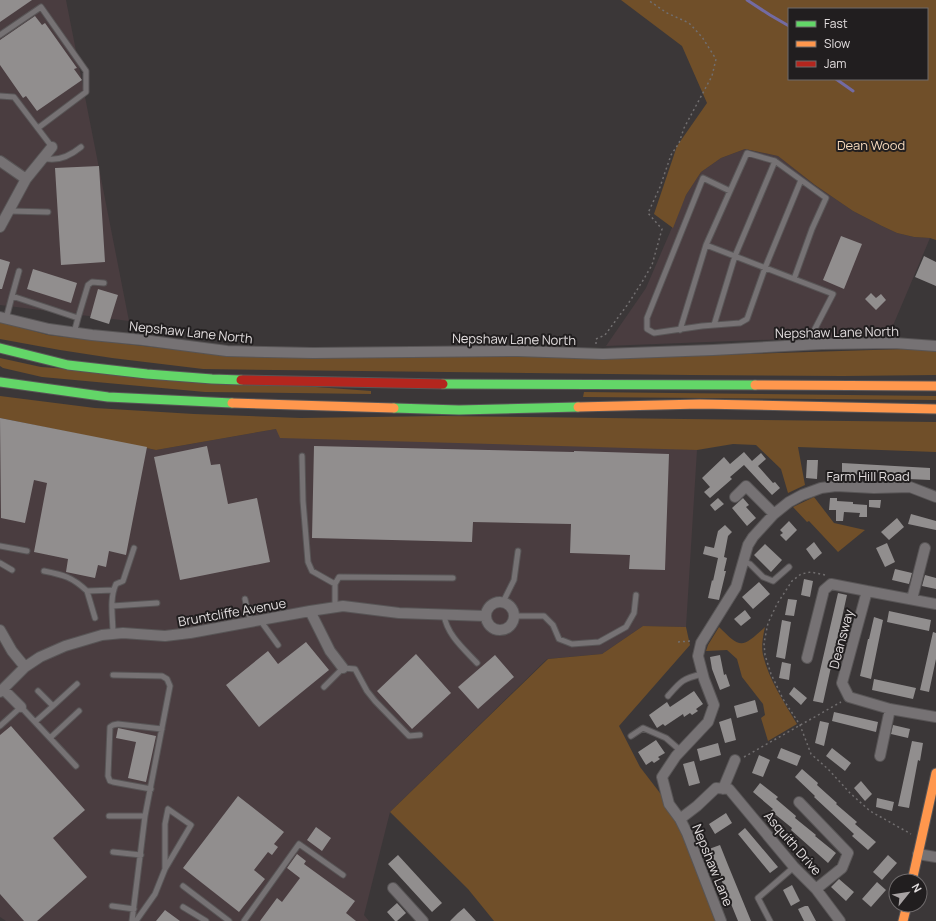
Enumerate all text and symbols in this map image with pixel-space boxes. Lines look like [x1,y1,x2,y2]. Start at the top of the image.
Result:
legend [788,8,928,80]
text: Fast [824,15,848,32]
text: Slow [824,35,850,52]
text: Jam [824,55,846,72]
park label: Dean Wood [837,136,905,154]
street label: Nepshaw Lane North [128,317,254,347]
street label: Nepshaw Lane North [775,322,899,342]
street label: Nepshaw Lane North [452,329,576,349]
street label: Farm Hill Road [826,467,910,485]
street label: Bruntcliffe Avenue [177,594,288,630]
street label: Deansway [824,607,858,671]
street label: Asquith Drive [760,807,826,879]
street label: Nepshaw Lane [688,821,738,909]
north arrow [888,873,928,913]
text: N [909,881,926,895]

